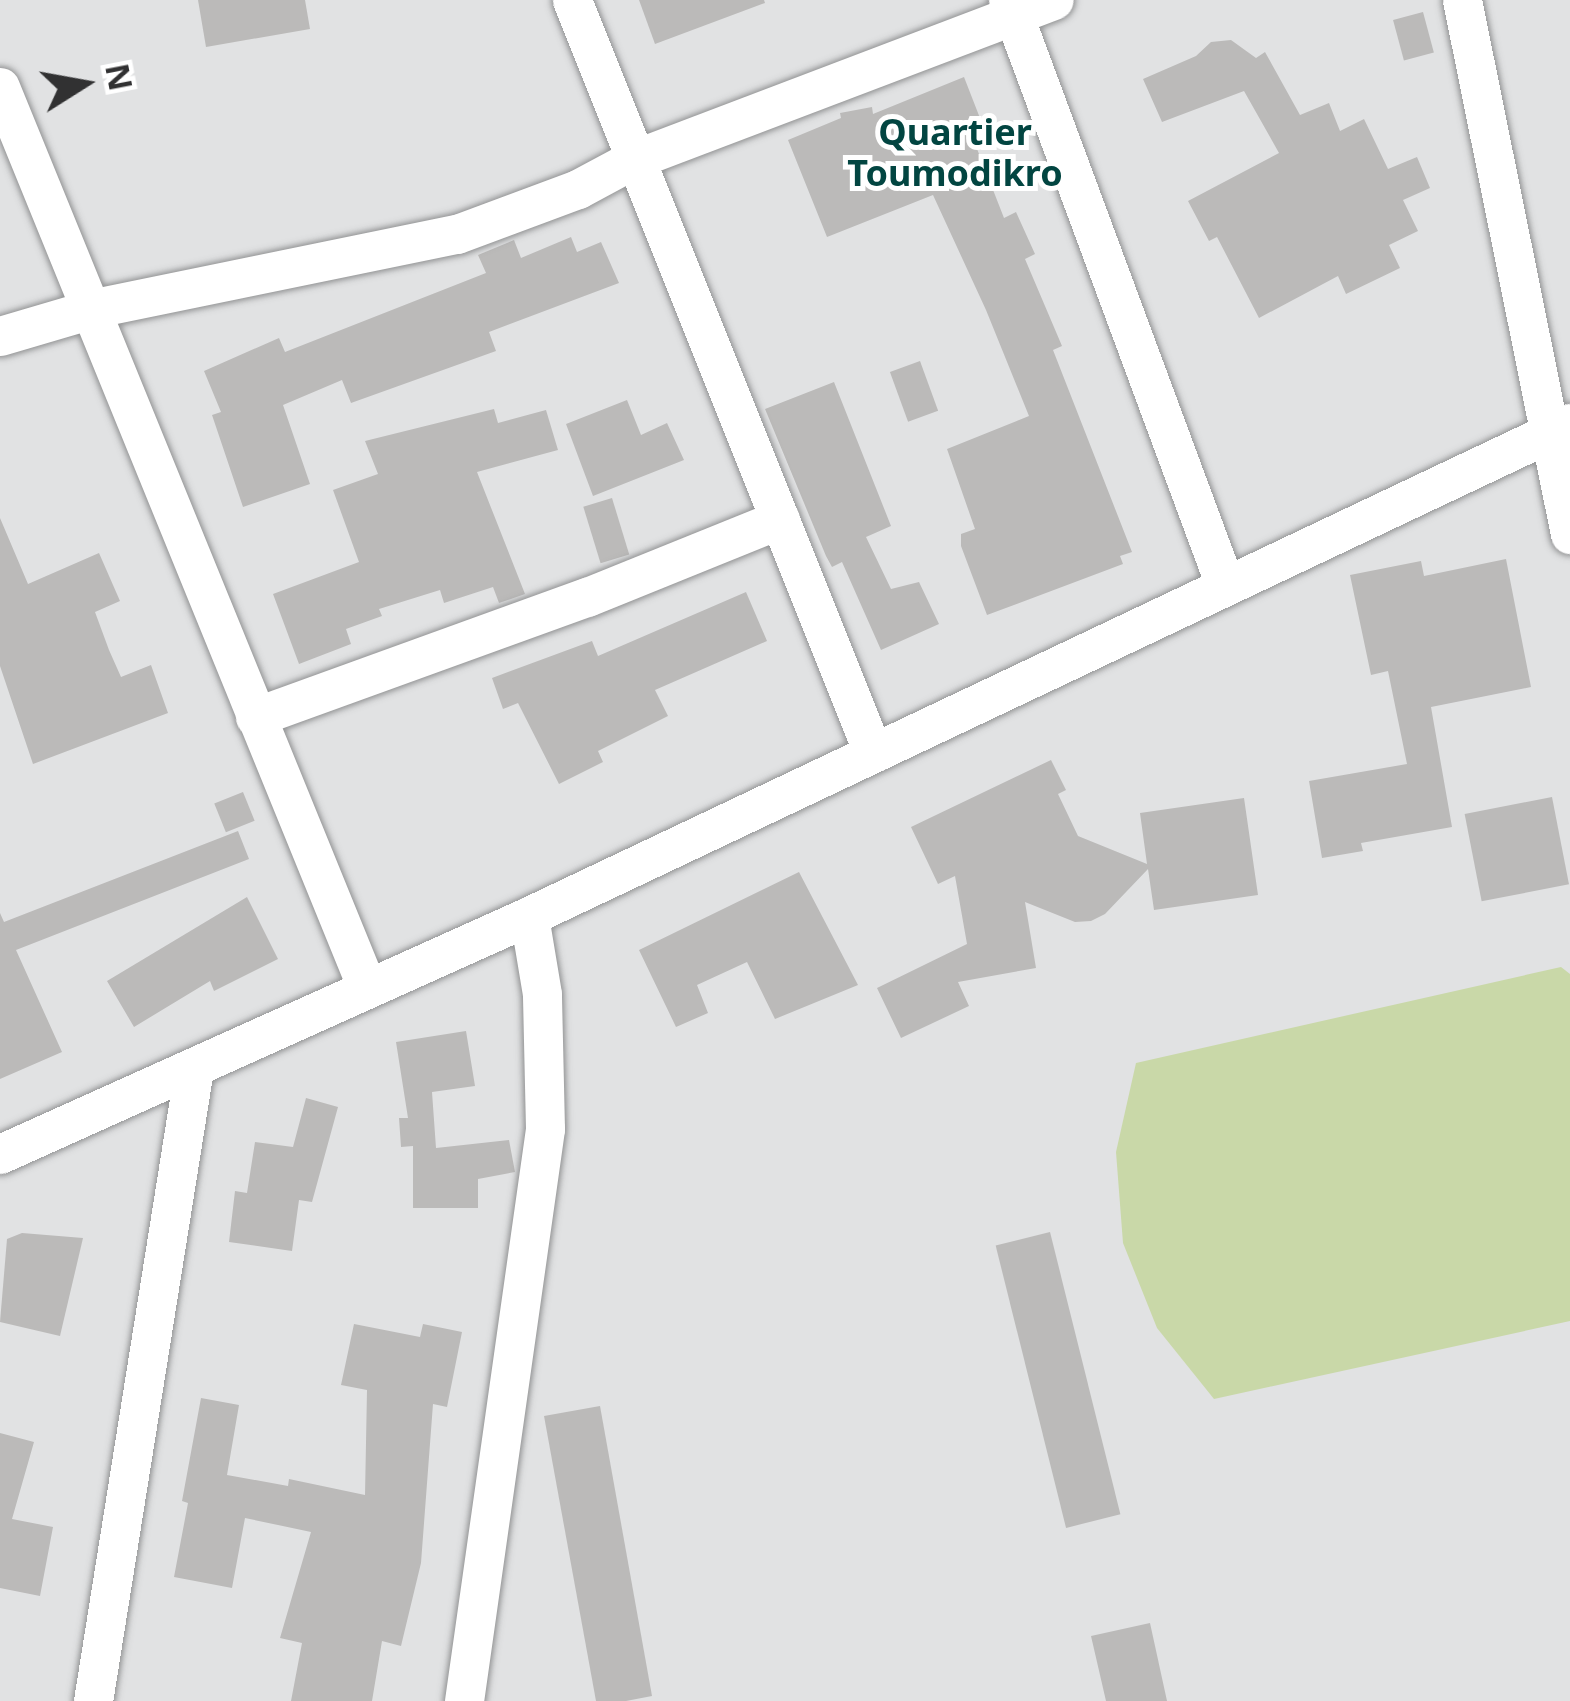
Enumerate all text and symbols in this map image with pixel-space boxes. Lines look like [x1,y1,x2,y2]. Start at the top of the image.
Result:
north arrow [24,24,144,144]
text: N [95,60,144,95]
district label: Quartier Toumodikro [847,109,1063,194]

